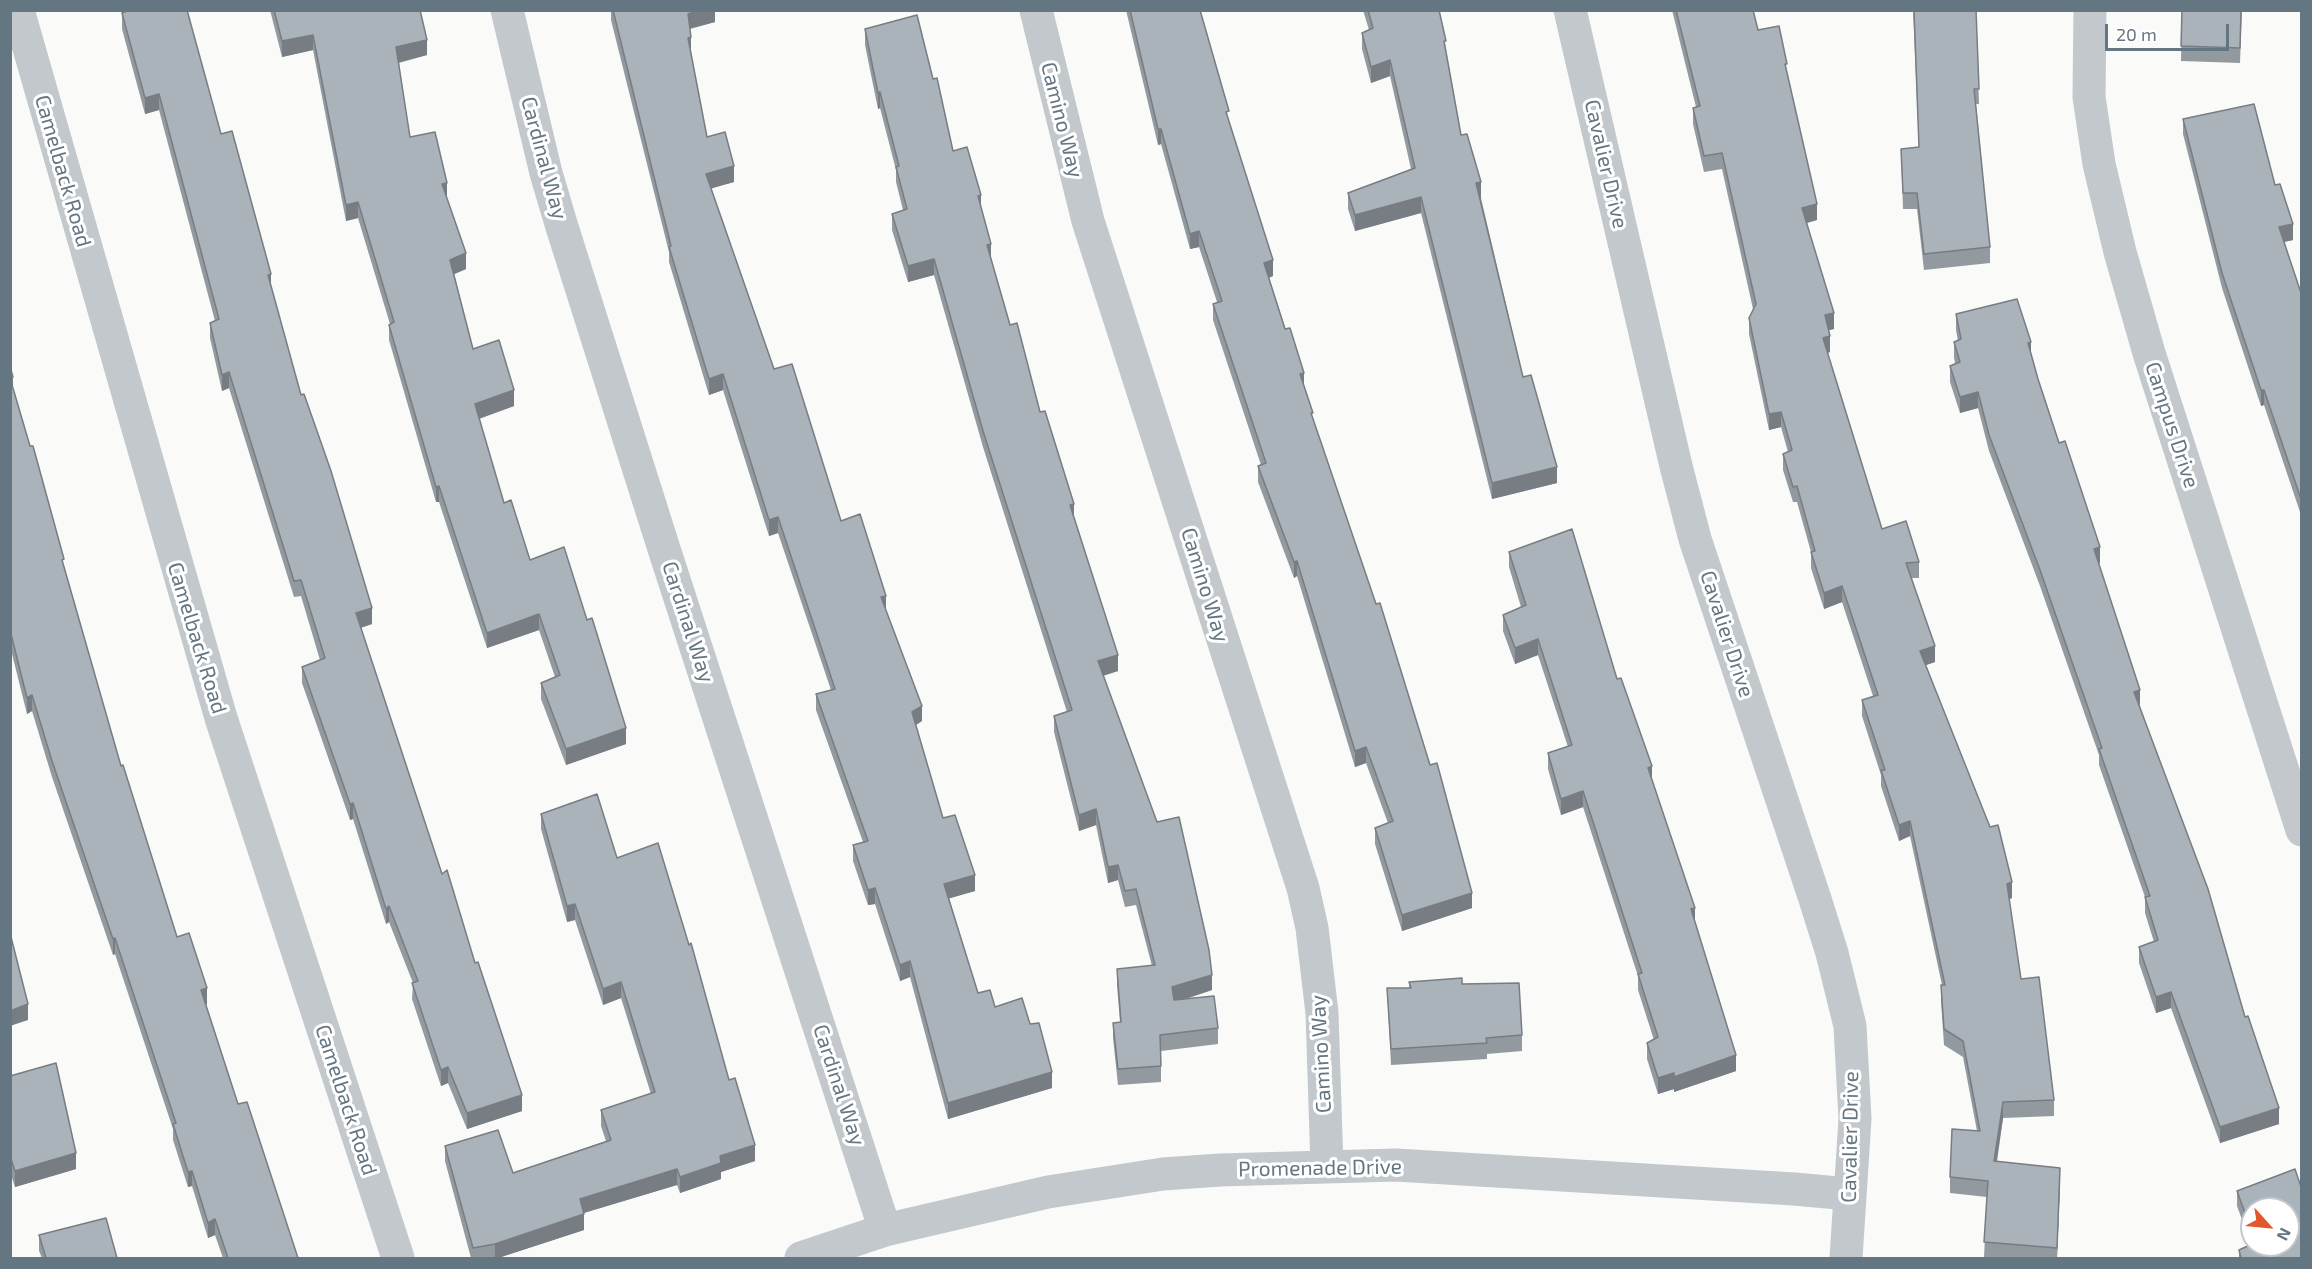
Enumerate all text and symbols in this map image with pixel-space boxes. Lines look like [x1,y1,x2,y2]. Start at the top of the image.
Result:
scale bar [2108,12,2232,50]
text: 20 m [2116,23,2157,45]
street label: Camino Way [1035,60,1089,180]
street label: Camelback Road [29,92,97,250]
street label: Cardinal Way [516,94,572,222]
street label: Cavalier Drive [1579,97,1633,231]
street label: Campus Drive [2140,359,2204,491]
street label: Camino Way [1176,525,1234,645]
street label: Cardinal Way [657,558,719,686]
street label: Camelback Road [162,559,232,717]
street label: Cavalier Drive [1695,567,1759,701]
street label: Camino Way [1305,994,1337,1114]
street label: Camelback Road [310,1021,382,1179]
street label: Cardinal Way [808,1021,870,1149]
street label: Cavalier Drive [1836,1071,1864,1203]
street label: Promenade Drive [1238,1154,1402,1182]
north arrow [2240,1197,2300,1257]
text: N [2274,1225,2296,1244]

